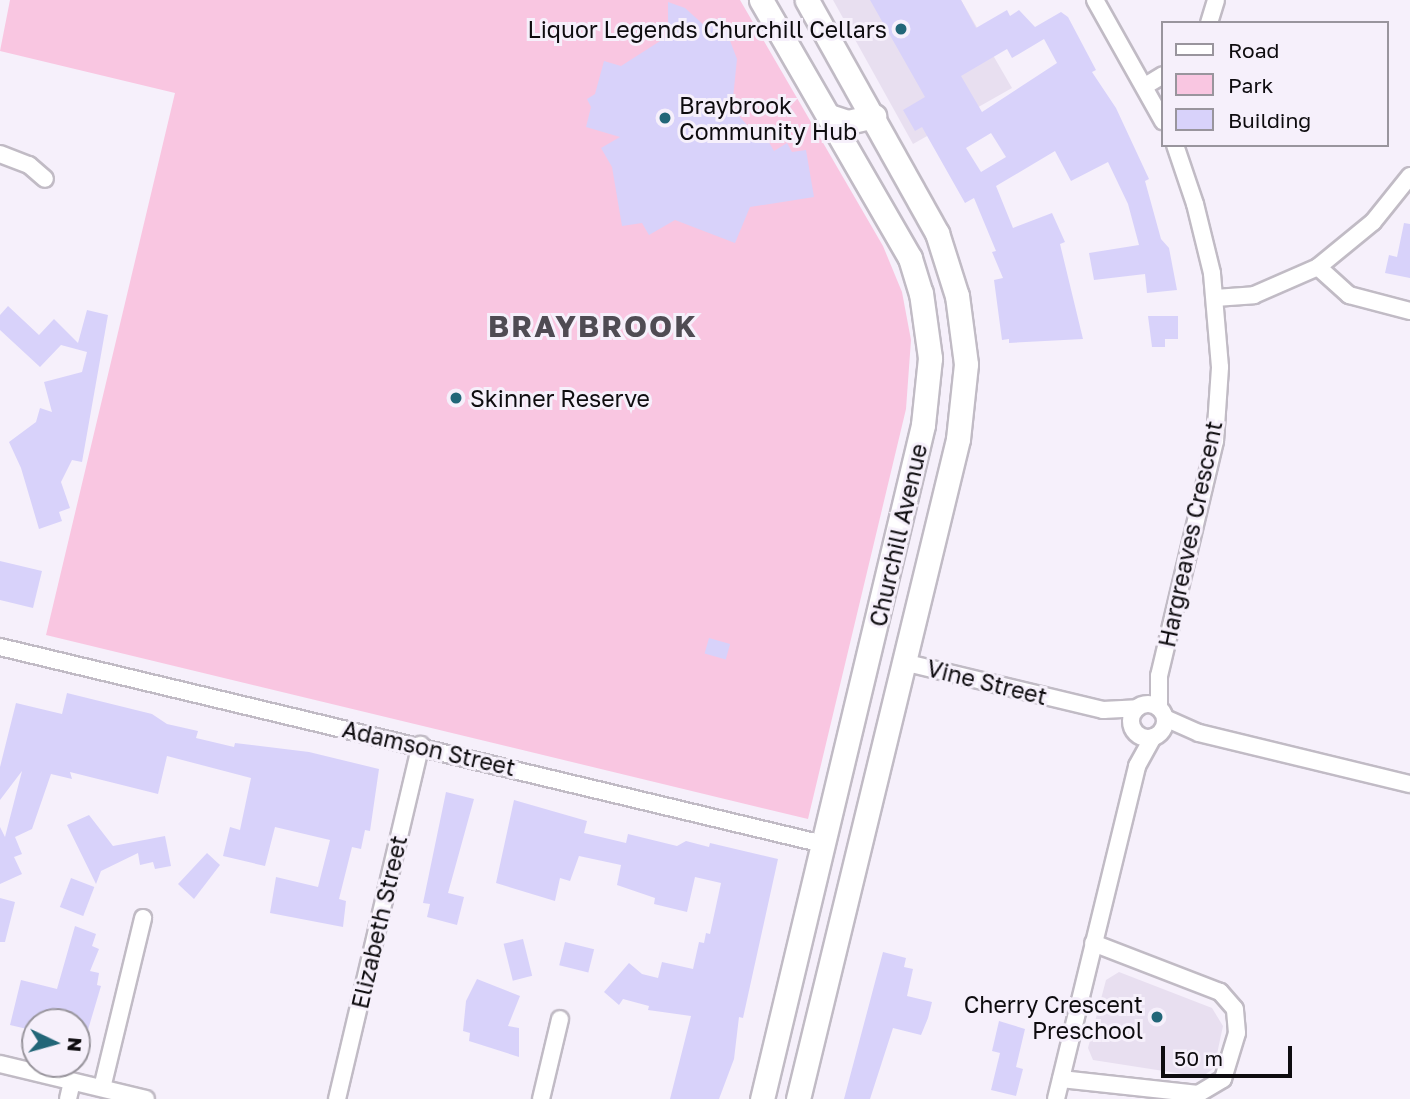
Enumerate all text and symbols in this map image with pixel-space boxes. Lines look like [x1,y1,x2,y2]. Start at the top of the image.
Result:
place label: Liquor Legends Churchill Cellars [528,15,887,43]
marker: Liquor Legends Churchill Cellars [893,21,909,37]
legend [1162,21,1389,147]
text: Road [1228,37,1279,63]
text: Park [1228,72,1273,98]
place label: Braybrook Community Hub [679,91,857,145]
text: Building [1228,107,1311,133]
marker: Braybrook Community Hub [657,110,673,126]
district label: BRAYBROOK [489,308,697,344]
place label: Skinner Reserve [470,384,650,412]
marker: Skinner Reserve [448,390,464,406]
street label: Hargreaves Crescent [1153,418,1227,650]
street label: Churchill Avenue [864,441,932,629]
street label: Vine Street [924,654,1050,710]
street label: Adamson Street [340,715,518,781]
street label: Elizabeth Street [346,833,412,1011]
place label: Cherry Crescent Preschool [964,990,1143,1044]
north arrow [21,1008,91,1078]
marker: Cherry Crescent Preschool [1149,1009,1165,1025]
scale bar [1165,1032,1296,1076]
text: N [63,1036,88,1053]
text: 50 m [1174,1045,1223,1071]

